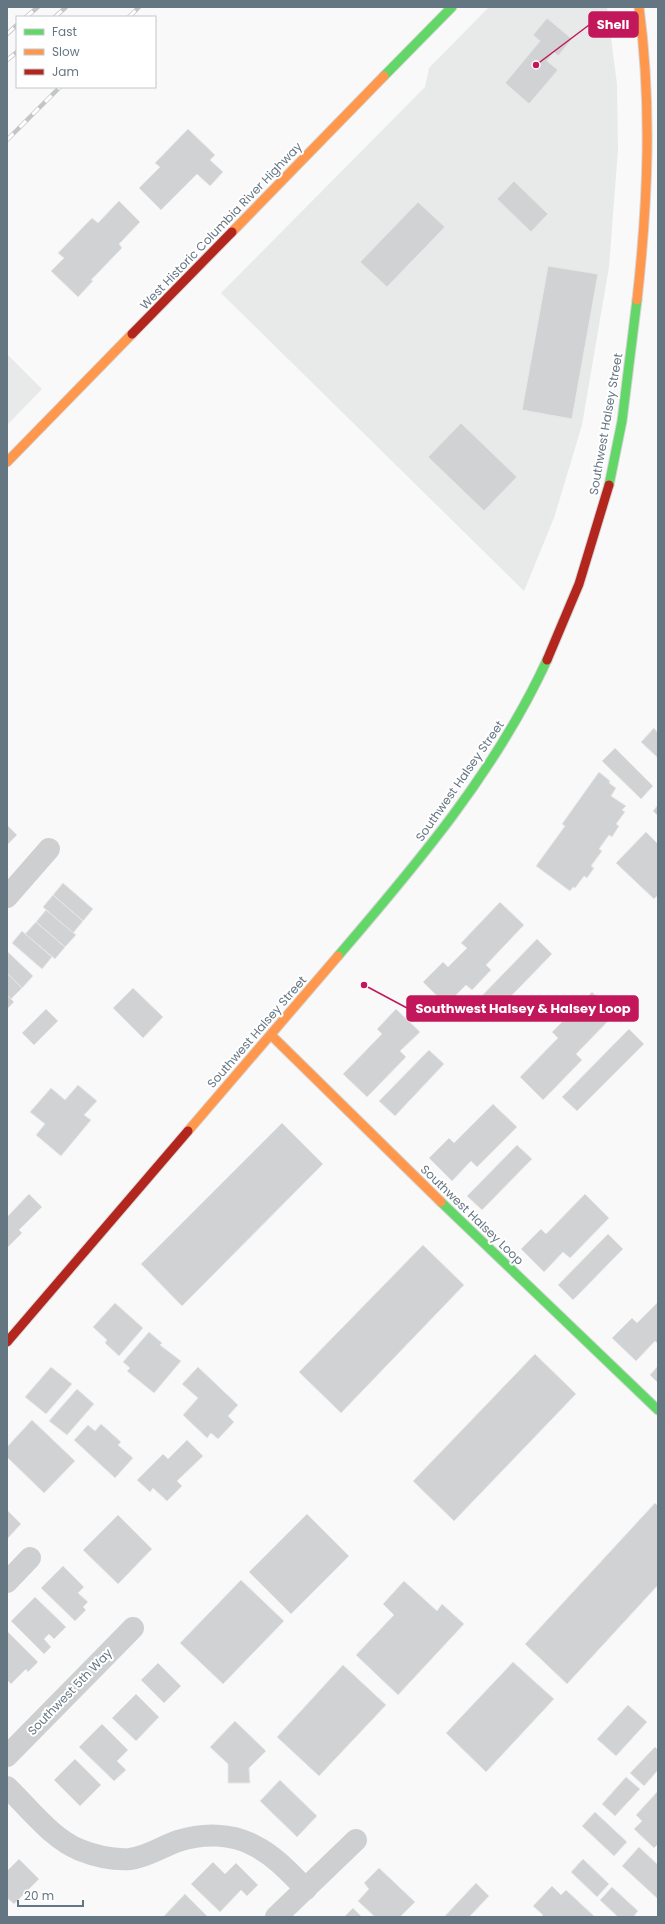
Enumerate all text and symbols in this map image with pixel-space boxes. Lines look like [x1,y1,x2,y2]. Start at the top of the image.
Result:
callout: Shell [589,12,638,37]
text: Shell [597,15,629,34]
legend [16,16,156,88]
text: Fast [52,23,77,40]
text: Slow [52,43,80,60]
text: Jam [52,63,79,80]
street label: West Historic Columbia River Highway [136,138,306,313]
street label: Southwest Halsey Street [585,352,626,496]
street label: Southwest Halsey Street [411,717,508,844]
street label: Southwest Halsey Street [203,972,310,1091]
callout: Southwest Halsey & Halsey Loop [407,996,638,1021]
text: Southwest Halsey & Halsey Loop [415,999,631,1018]
street label: Southwest Halsey Loop [417,1161,528,1268]
street label: Southwest 5th Way [24,1644,116,1739]
scale bar [18,1882,83,1908]
text: 20 m [24,1887,54,1904]

